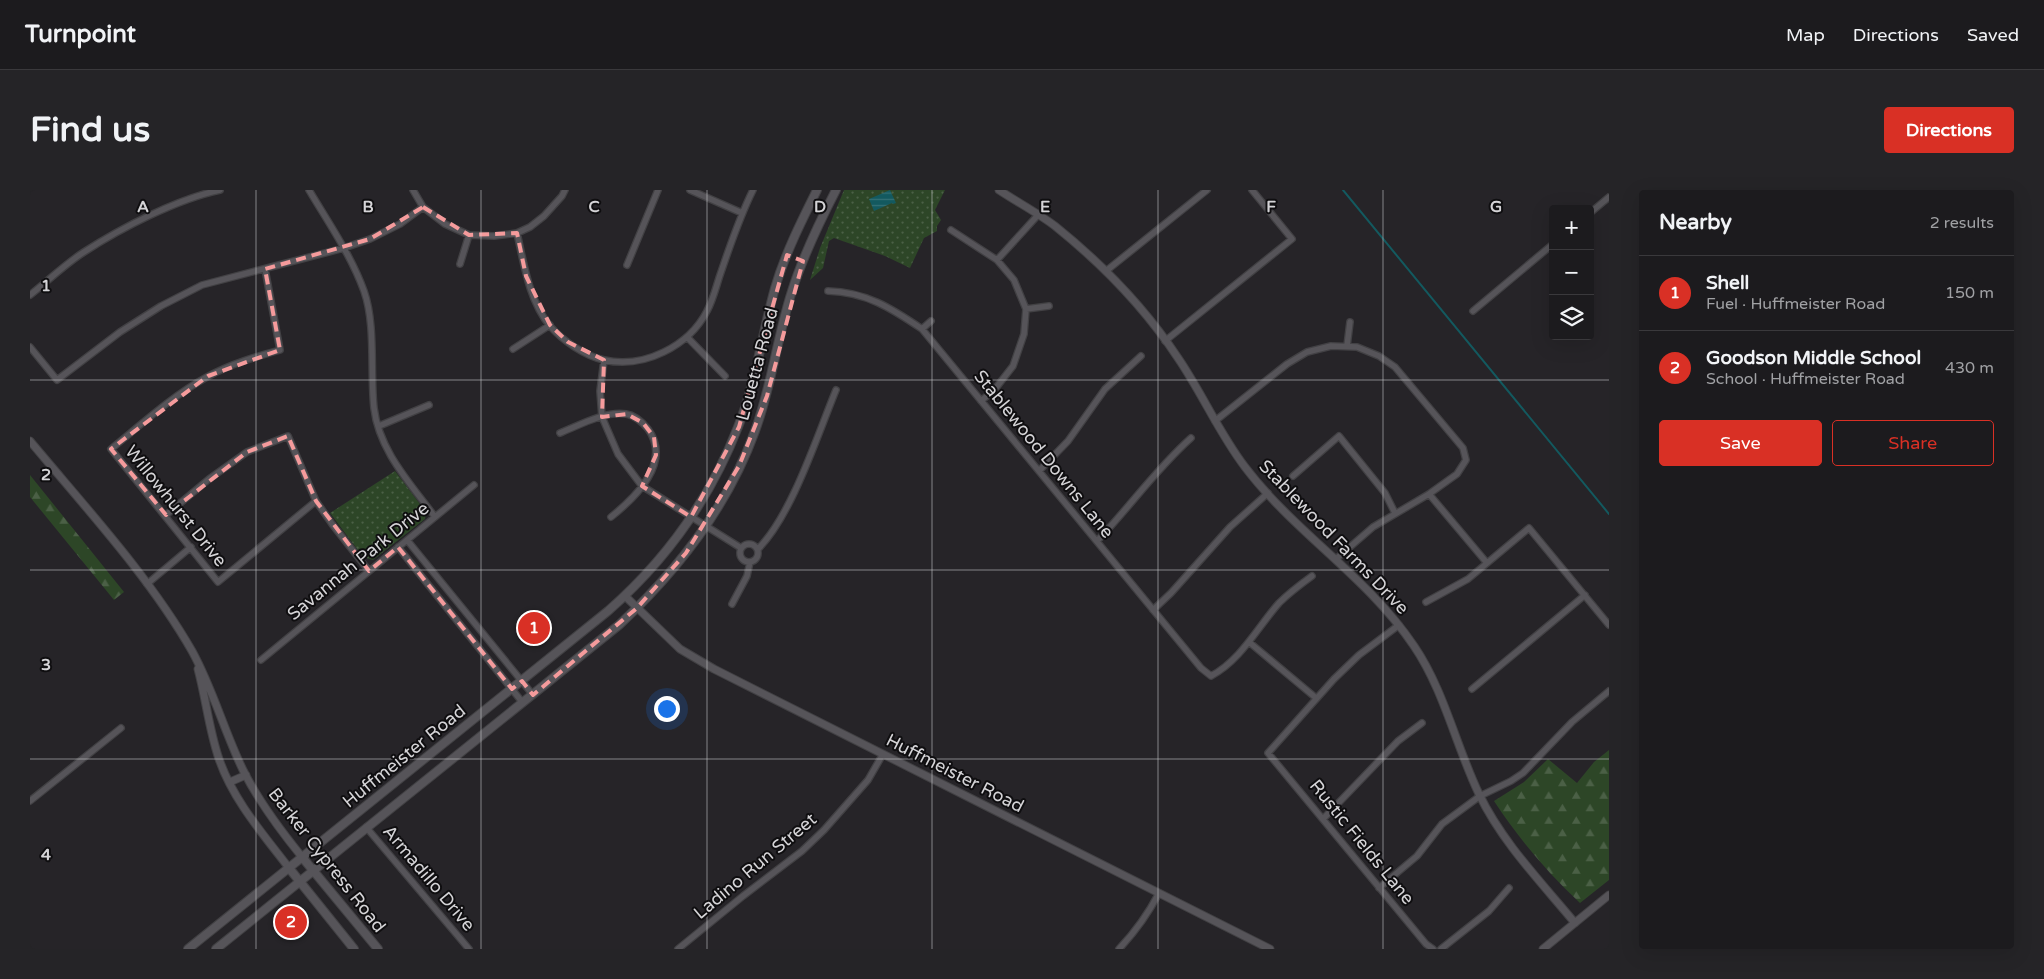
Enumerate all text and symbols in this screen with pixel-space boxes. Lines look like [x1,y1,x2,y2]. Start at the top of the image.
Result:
text: Turnpoint [25,20,136,49]
text: Map [1786,24,1825,46]
text: Directions [1853,24,1939,46]
text: Saved [1967,24,2019,46]
button: Directions [1884,107,2014,153]
text: Find us [30,109,150,151]
text: A [137,197,149,217]
text: B [362,197,374,217]
text: C [588,197,600,217]
text: D [814,197,826,217]
text: E [1040,197,1050,217]
text: F [1266,197,1276,217]
text: G [1490,197,1502,217]
map controls [1549,205,1594,340]
button: + [1549,205,1594,250]
text: Nearby [1659,210,1732,235]
text: 2 results [1930,213,1994,233]
button: − [1549,250,1594,295]
text: Shell [1706,272,1749,294]
text: 1 [41,276,51,296]
text: 1 [1670,283,1680,303]
text: 150 m [1945,283,1994,303]
text: Fuel · Huffmeister Road [1706,294,1885,314]
button: layers [1549,295,1594,340]
street label: Louetta Road [731,305,783,423]
text: Goodson Middle School [1706,347,1921,369]
text: 2 [1670,358,1680,378]
text: 430 m [1945,358,1994,378]
street label: Stablewood Downs Lane [969,366,1119,542]
text: School · Huffmeister Road [1706,369,1905,389]
button: Save [1659,420,1822,466]
button: Share [1832,420,1994,466]
street label: Willowhurst Drive [120,441,232,571]
street label: Stablewood Farms Drive [1254,455,1414,619]
text: 2 [41,465,51,485]
street label: Savannah Park Drive [283,497,433,625]
pin: 1 [518,609,550,647]
text: 3 [41,655,51,675]
your location [654,696,680,722]
street label: Huffmeister Road [338,700,470,812]
street label: Huffmeister Road [882,729,1028,817]
street label: Rustic Fields Lane [1305,775,1419,909]
street label: Barker Cypress Road [264,783,390,937]
street label: Ladino Run Street [689,808,821,924]
street label: Armadillo Drive [378,821,480,935]
text: 4 [41,845,51,865]
pin: 2 [275,903,307,941]

